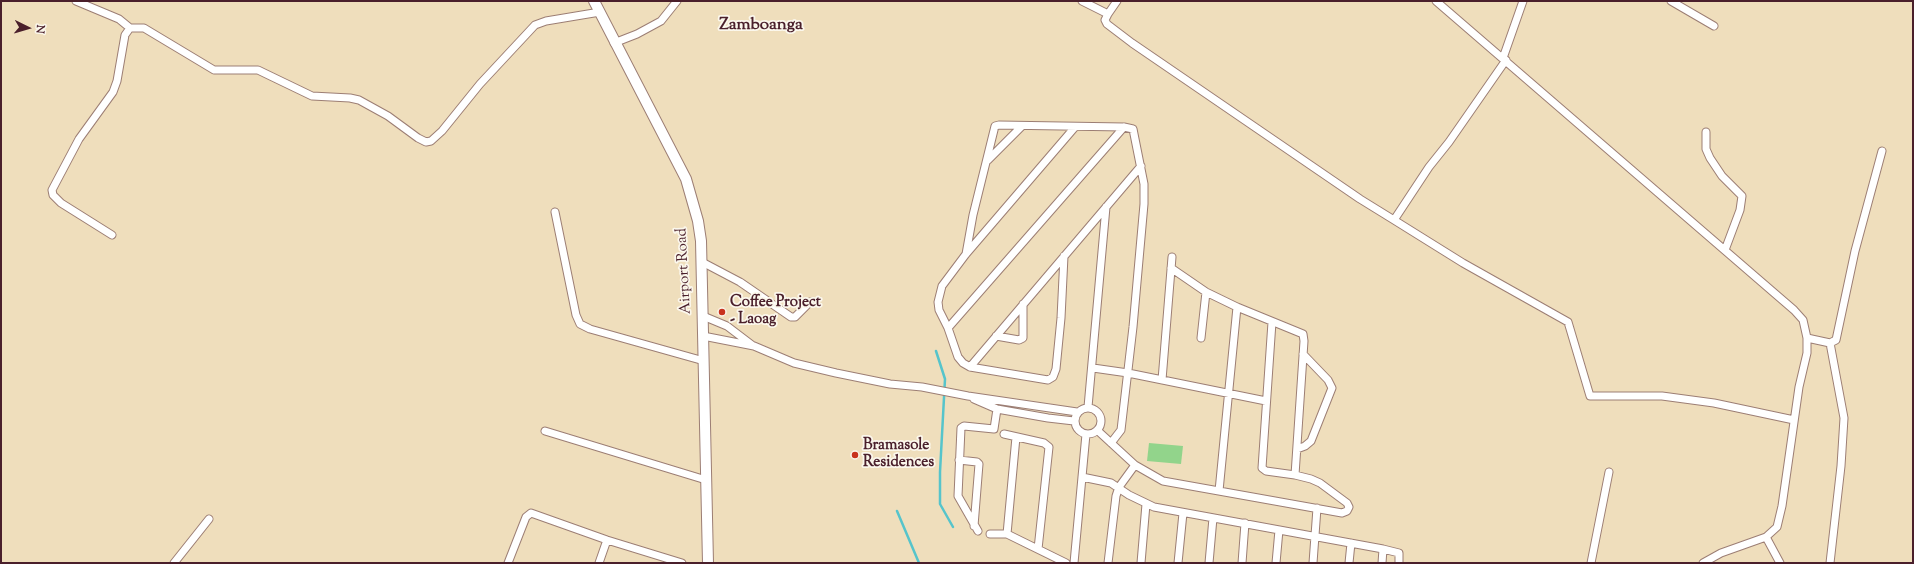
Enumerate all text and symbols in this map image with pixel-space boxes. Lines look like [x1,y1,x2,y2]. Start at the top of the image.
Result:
north arrow [8,8,48,48]
district label: Zamboanga [719,16,803,36]
text: N [32,24,48,34]
street label: Airport Road [674,227,696,315]
place label: Coffee Project - Laoag [730,294,821,329]
marker: Coffee Project - Laoag [717,307,727,317]
place label: Bramasole Residences [863,437,934,472]
marker: Bramasole Residences [850,450,860,460]

